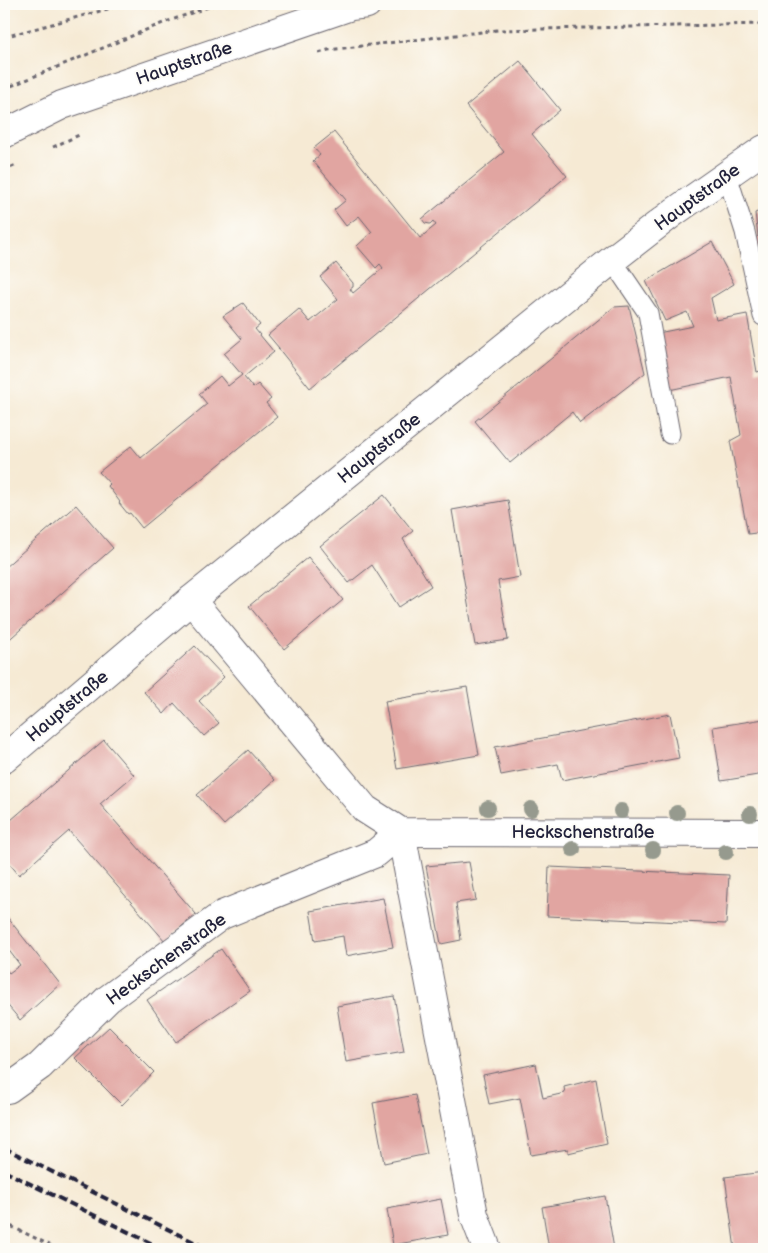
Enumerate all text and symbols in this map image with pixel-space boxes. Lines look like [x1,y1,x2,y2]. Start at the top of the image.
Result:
street label: Hauptstraße [133,37,235,90]
street label: Hauptstraße [651,159,744,235]
street label: Hauptstraße [334,408,425,488]
street label: Hauptstraße [22,666,113,747]
street label: Heckschenstraße [512,822,655,843]
street label: Heckschenstraße [102,909,231,1010]

